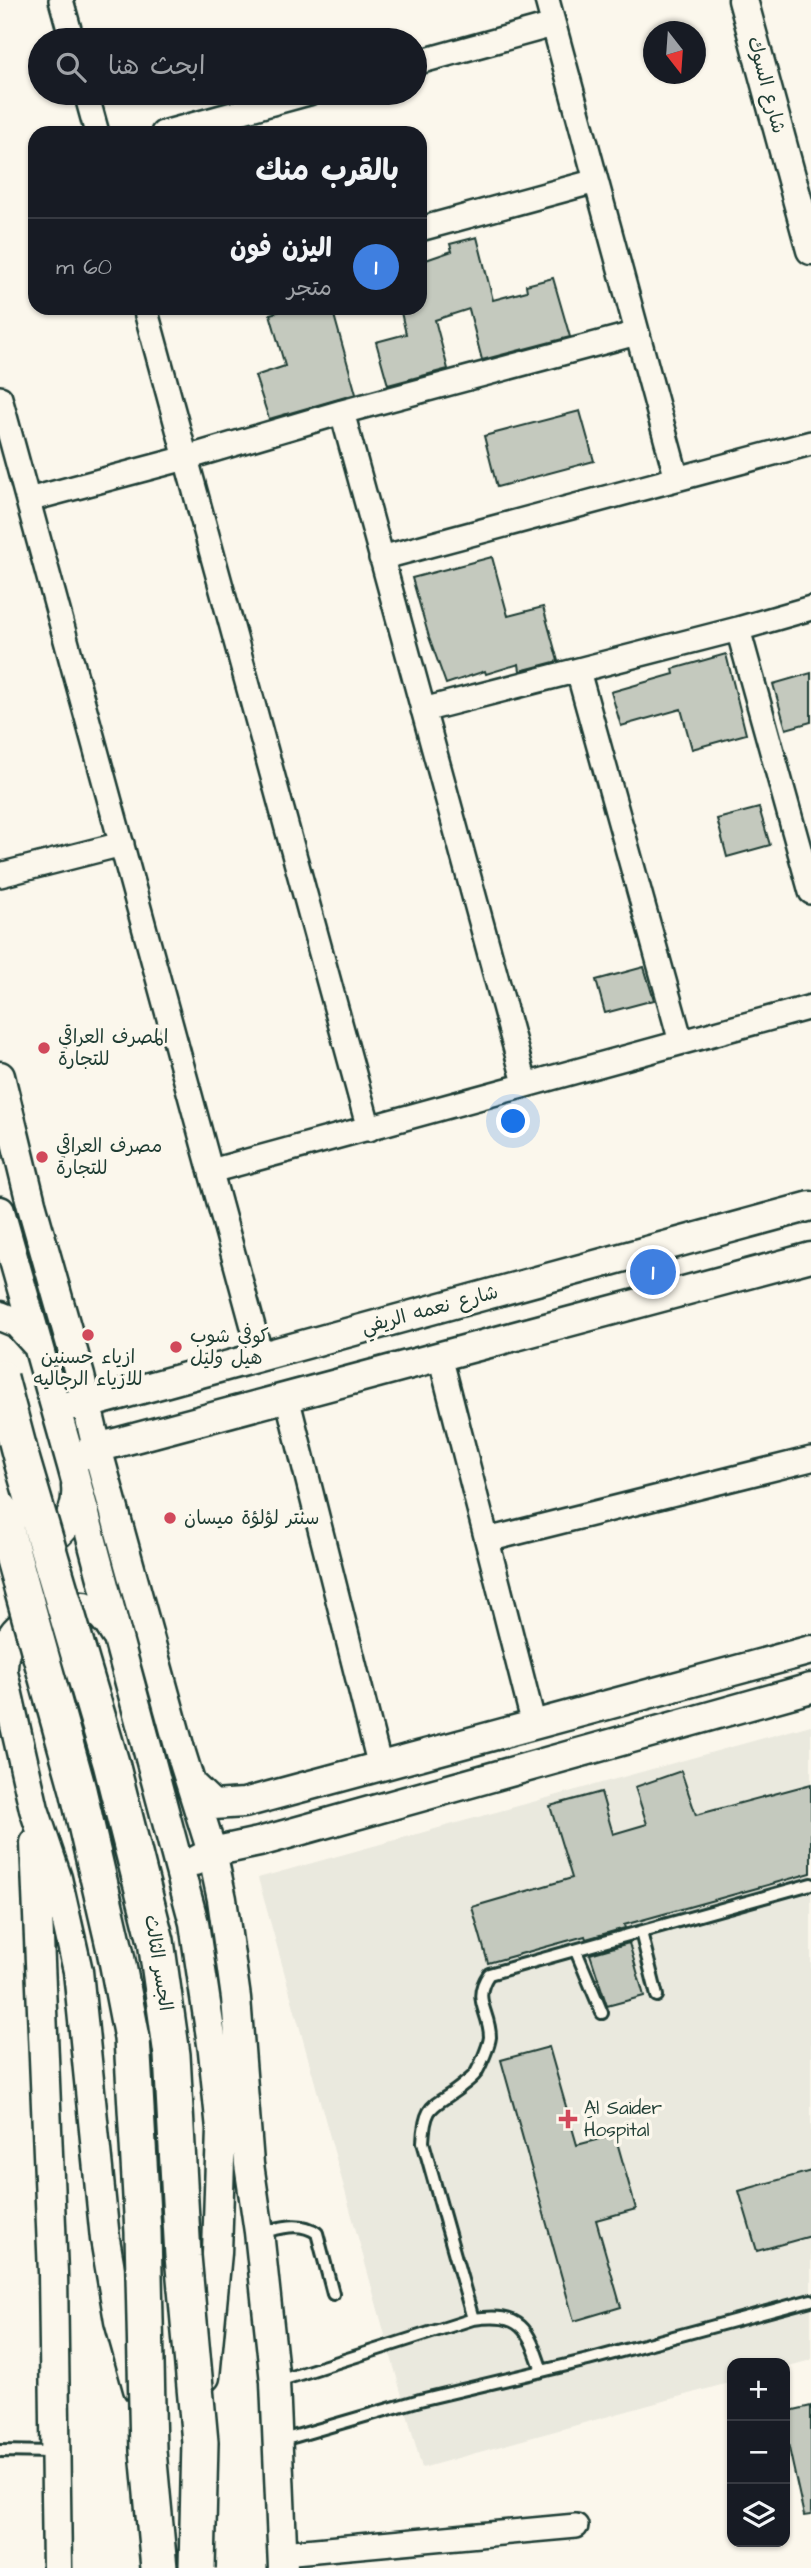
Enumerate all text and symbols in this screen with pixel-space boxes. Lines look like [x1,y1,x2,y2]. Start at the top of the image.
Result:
north arrow [643,21,706,84]
search box [28,28,427,105]
street label: شارع السوك [740,33,792,137]
icon: search [52,48,90,86]
text: ابحث هنا [108,48,205,84]
text: بالقرب منك [255,150,399,192]
text: اليزن فون [230,230,332,266]
text: 60 m [56,251,112,283]
text: 1 [375,251,377,283]
text: متجر [287,272,332,304]
place label: المصرف العراقي للتجارة [58,1024,168,1073]
marker: المصرف العراقي للتجارة [36,1040,52,1056]
your location [496,1104,530,1138]
place label: مصرف العراقي للتجارة [56,1133,162,1182]
marker: مصرف العراقي للتجارة [34,1149,50,1165]
pin: 1 [630,1246,676,1298]
street label: شارع نعمه الريفي [359,1279,502,1343]
place label: كوفي شوب هيل وليل [190,1323,269,1372]
marker: ازياء حسنين للازياء الرجاليه [80,1327,96,1343]
marker: كوفي شوب هيل وليل [168,1339,184,1355]
place label: ازياء حسنين للازياء الرجاليه [34,1344,142,1393]
place label: سنتر لؤلؤة ميسان [184,1505,319,1532]
marker: سنتر لؤلؤة ميسان [162,1510,178,1526]
street label: الجسر الثالث [137,1913,179,2013]
place label: ِAl Saider Hospital [584,2095,663,2144]
marker: ِAl Saider Hospital [558,2109,578,2129]
map controls [727,2358,790,2547]
button: + [727,2358,790,2421]
button: − [727,2421,790,2484]
button: layers [727,2484,790,2547]

